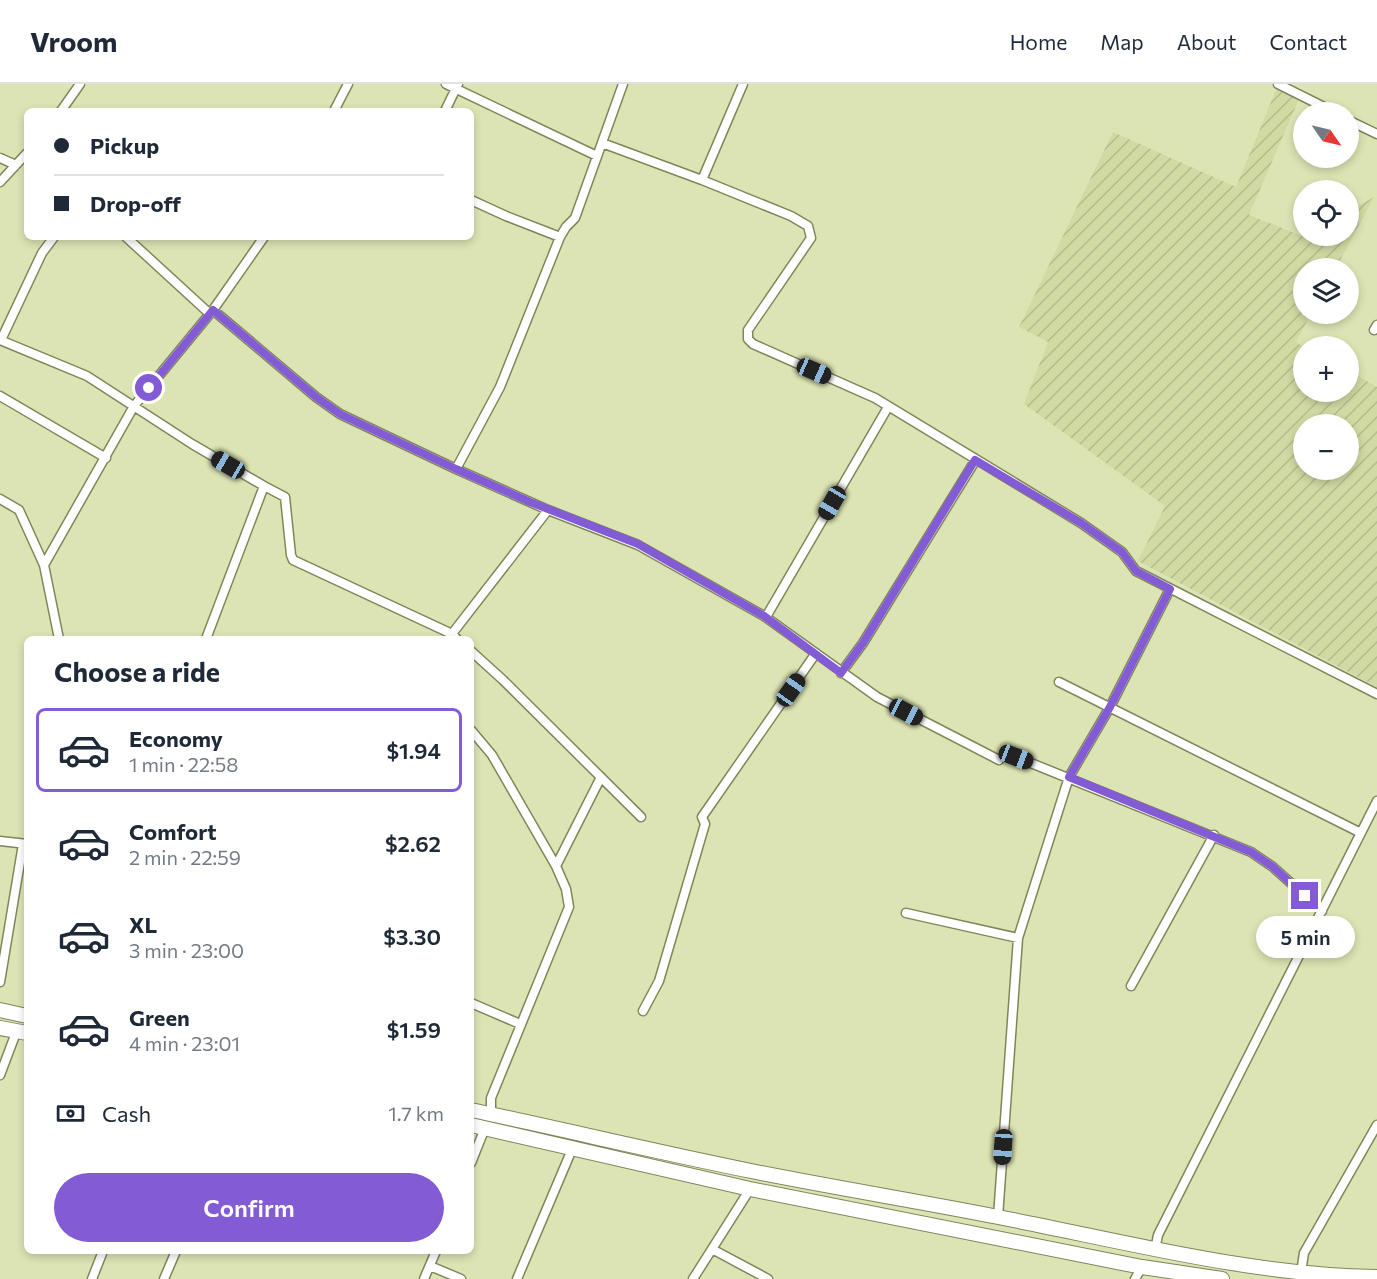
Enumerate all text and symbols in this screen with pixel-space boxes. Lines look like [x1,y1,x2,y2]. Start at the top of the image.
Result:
text: Vroom [30,24,118,58]
text: Home [1010,29,1067,54]
text: Map [1100,29,1144,54]
text: About [1177,29,1236,54]
text: Contact [1269,29,1347,54]
north arrow [1293,102,1359,168]
map controls [1293,102,1359,480]
text: Pickup [90,132,159,159]
button: locate [1293,180,1359,246]
text: Drop-off [90,190,181,217]
button: layers [1293,258,1359,324]
button: + [1293,336,1359,402]
car [794,355,834,387]
route start [135,374,162,401]
button: − [1293,414,1359,480]
car [208,448,248,482]
car [815,483,849,523]
text: Choose a ride [54,655,220,688]
car [773,670,809,710]
car [886,696,926,728]
icon: car [57,723,111,777]
text: Economy [129,725,223,752]
text: $1.94 [387,737,441,764]
car [996,742,1036,772]
text: 1 min · 22:58 [129,752,238,776]
icon: car [57,816,111,870]
text: Comfort [129,818,217,845]
text: $2.62 [385,830,441,857]
text: 2 min · 22:59 [129,845,241,869]
route end [1291,882,1318,909]
icon: car [57,909,111,963]
text: XL [129,911,157,938]
callout: 5 min [1256,917,1354,959]
text: $3.30 [383,923,441,950]
text: 5 min [1281,925,1330,949]
text: 3 min · 23:00 [129,938,244,962]
icon: car [57,1002,111,1056]
text: Green [129,1004,190,1031]
text: $1.59 [387,1016,441,1043]
text: 4 min · 23:01 [129,1031,240,1055]
icon: cash [54,1097,87,1130]
text: Cash [102,1100,151,1127]
text: 1.7 km [388,1101,444,1125]
car [993,1128,1013,1166]
button: Confirm [54,1173,444,1242]

